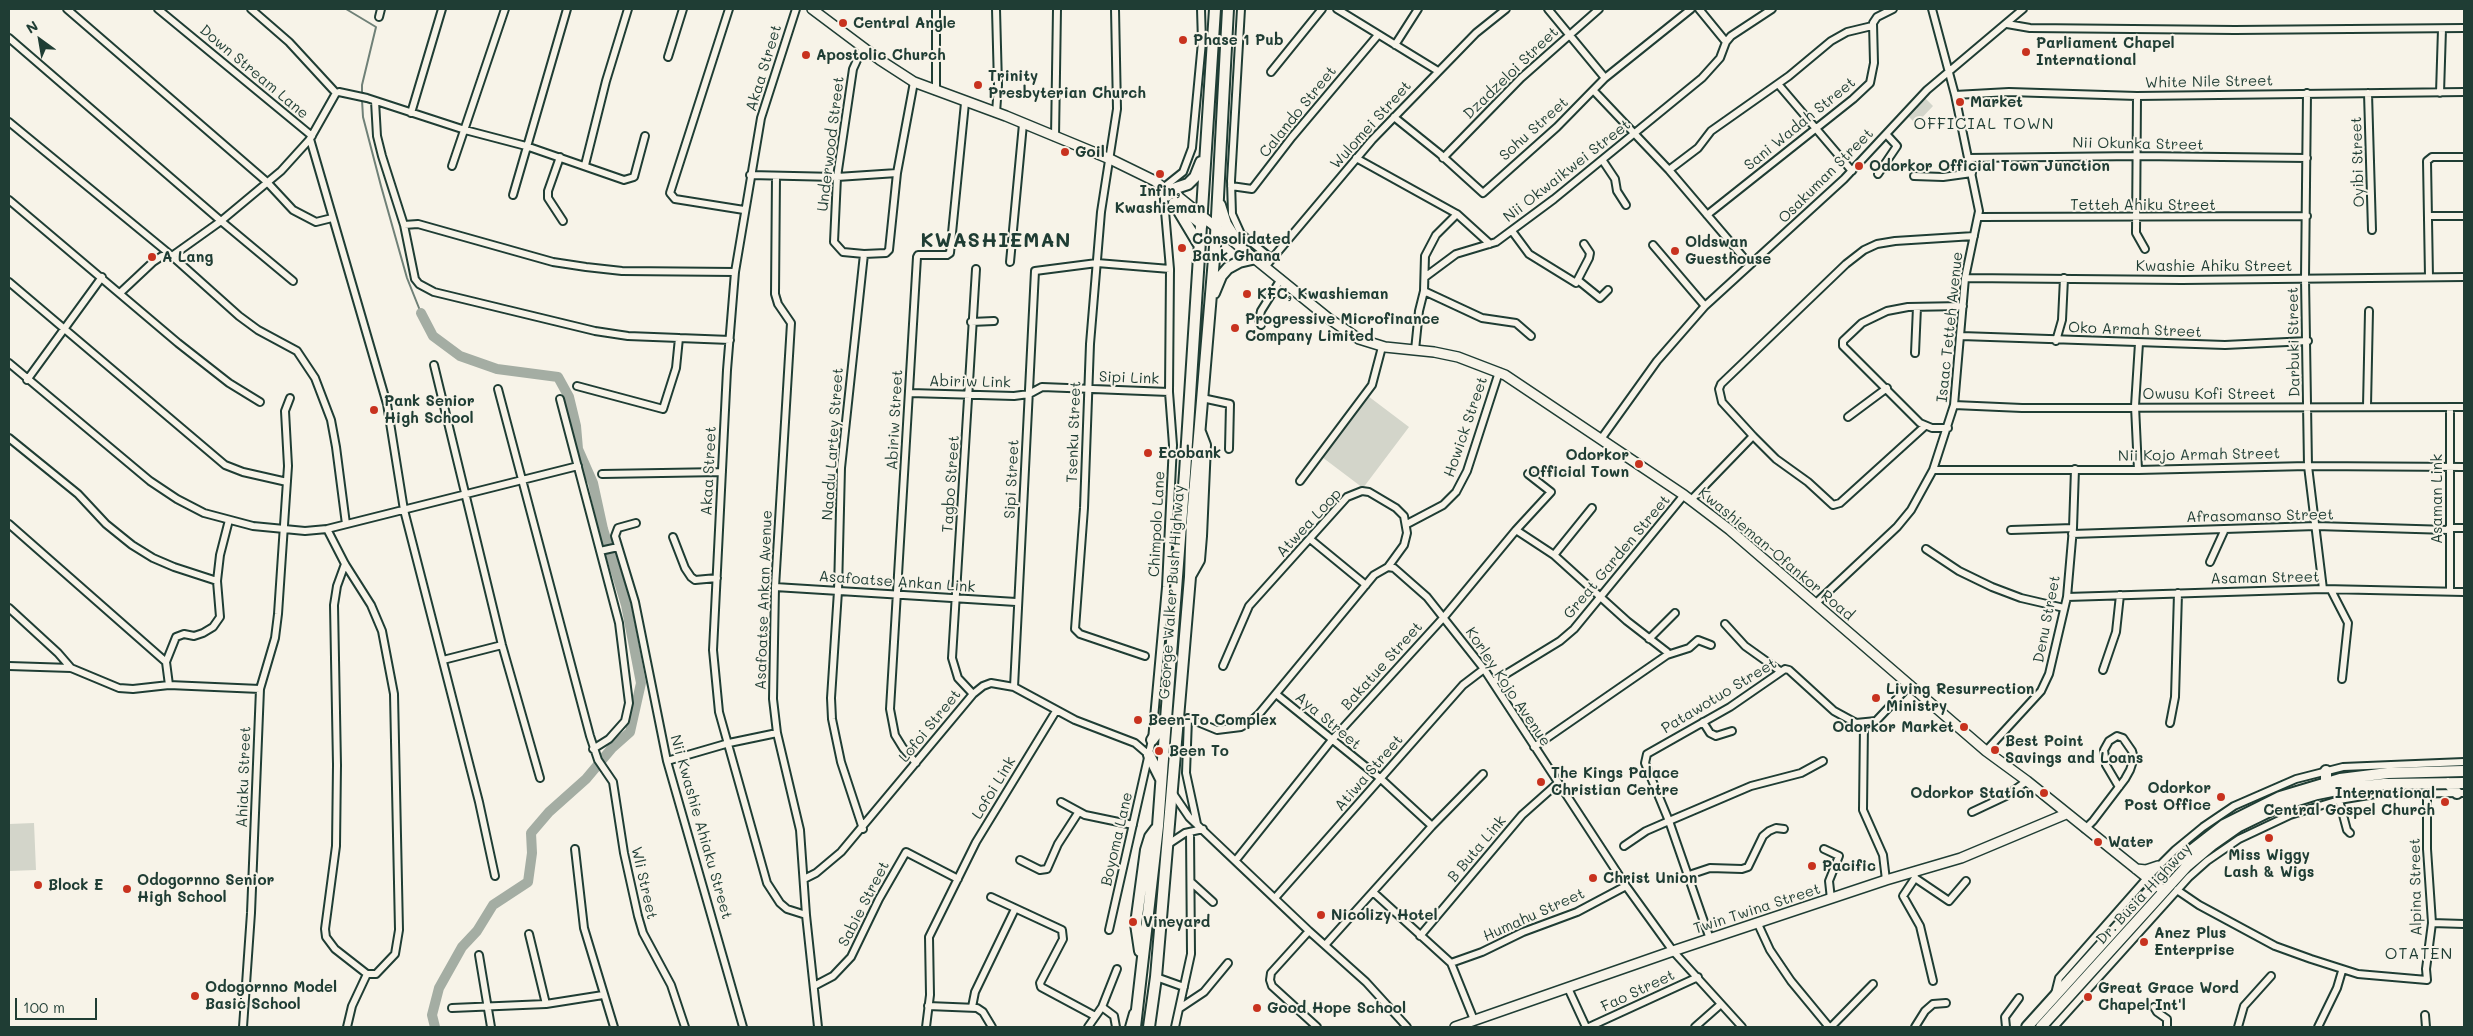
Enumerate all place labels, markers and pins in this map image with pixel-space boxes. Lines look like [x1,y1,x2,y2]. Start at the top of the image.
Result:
place label: Central Angle [853,14,956,32]
marker: Central Angle [837,17,849,29]
place label: Phase 1 Pub [1193,31,1283,49]
marker: Phase 1 Pub [1177,34,1189,46]
place label: Parliament Chapel International [2036,34,2175,69]
place label: Apostolic Church [816,46,946,64]
marker: Parliament Chapel International [2020,46,2032,58]
marker: Apostolic Church [800,49,812,61]
place label: Trinity Presbyterian Church [988,67,1146,102]
marker: Trinity Presbyterian Church [972,79,984,91]
place label: Market [1970,93,2023,111]
marker: Market [1954,96,1966,108]
place label: Goil [1075,143,1105,161]
marker: Goil [1059,146,1071,158]
place label: Odorkor Official Town Junction [1869,157,2110,175]
marker: Odorkor Official Town Junction [1853,160,1865,172]
marker: Infin, Kwashieman [1154,168,1166,180]
place label: Infin, Kwashieman [1115,182,1205,217]
place label: Consolidated Bank Ghana [1192,230,1290,265]
place label: Oldswan Guesthouse [1685,233,1771,268]
marker: Consolidated Bank Ghana [1176,242,1188,254]
marker: Oldswan Guesthouse [1669,245,1681,257]
place label: A Lang [162,248,213,266]
marker: A Lang [146,251,158,263]
place label: KFC, Kwashieman [1257,285,1388,303]
marker: KFC, Kwashieman [1241,288,1253,300]
place label: Progressive Microfinance Company Limited [1245,310,1439,345]
marker: Progressive Microfinance Company Limited [1229,322,1241,334]
place label: Pank Senior High School [384,392,474,427]
marker: Pank Senior High School [368,404,380,416]
place label: Ecobank [1158,444,1221,462]
place label: Odorkor Official Town [1528,446,1629,481]
marker: Ecobank [1142,447,1154,459]
marker: Odorkor Official Town [1633,458,1645,470]
place label: Living Resurrection Ministry [1886,680,2034,715]
marker: Living Resurrection Ministry [1870,692,1882,704]
place label: Been-To Complex [1148,711,1277,729]
marker: Been-To Complex [1132,714,1144,726]
place label: Odorkor Market [1832,718,1954,736]
marker: Odorkor Market [1958,721,1970,733]
place label: Best Point Savings and Loans [2005,732,2143,767]
place label: Been To [1169,742,1229,760]
marker: Best Point Savings and Loans [1989,744,2001,756]
marker: Been To [1153,745,1165,757]
place label: The Kings Palace Christian Centre [1551,764,1679,799]
marker: The Kings Palace Christian Centre [1535,776,1547,788]
place label: Odorkor Post Office [2124,779,2211,814]
place label: Odorkor Station [1910,784,2034,802]
place label: International Central Gospel Church [2263,784,2435,819]
marker: Odorkor Station [2038,787,2050,799]
marker: Odorkor Post Office [2215,791,2227,803]
marker: International Central Gospel Church [2439,796,2451,808]
marker: Miss Wiggy Lash & Wigs [2263,832,2275,844]
place label: Water [2108,833,2153,851]
marker: Water [2092,836,2104,848]
place label: Miss Wiggy Lash & Wigs [2224,846,2314,881]
place label: Pacific [1822,857,1876,875]
marker: Pacific [1806,860,1818,872]
place label: Christ Union [1603,869,1697,887]
place label: Odogornno Senior High School [137,871,274,906]
marker: Christ Union [1587,872,1599,884]
place label: Block E [48,876,103,894]
marker: Block E [32,879,44,891]
marker: Odogornno Senior High School [121,883,133,895]
place label: Nicolizy Hotel [1331,906,1437,924]
marker: Nicolizy Hotel [1315,909,1327,921]
place label: Vineyard [1143,913,1210,931]
marker: Vineyard [1127,916,1139,928]
place label: Anez Plus Enterprise [2154,924,2234,959]
marker: Anez Plus Enterprise [2138,936,2150,948]
place label: Odogornno Model Basic School [205,978,337,1013]
place label: Great Grace Word Chapel Int'l [2098,979,2239,1014]
marker: Odogornno Model Basic School [189,990,201,1002]
marker: Great Grace Word Chapel Int'l [2082,991,2094,1003]
place label: Good Hope School [1267,999,1406,1017]
marker: Good Hope School [1251,1002,1263,1014]

